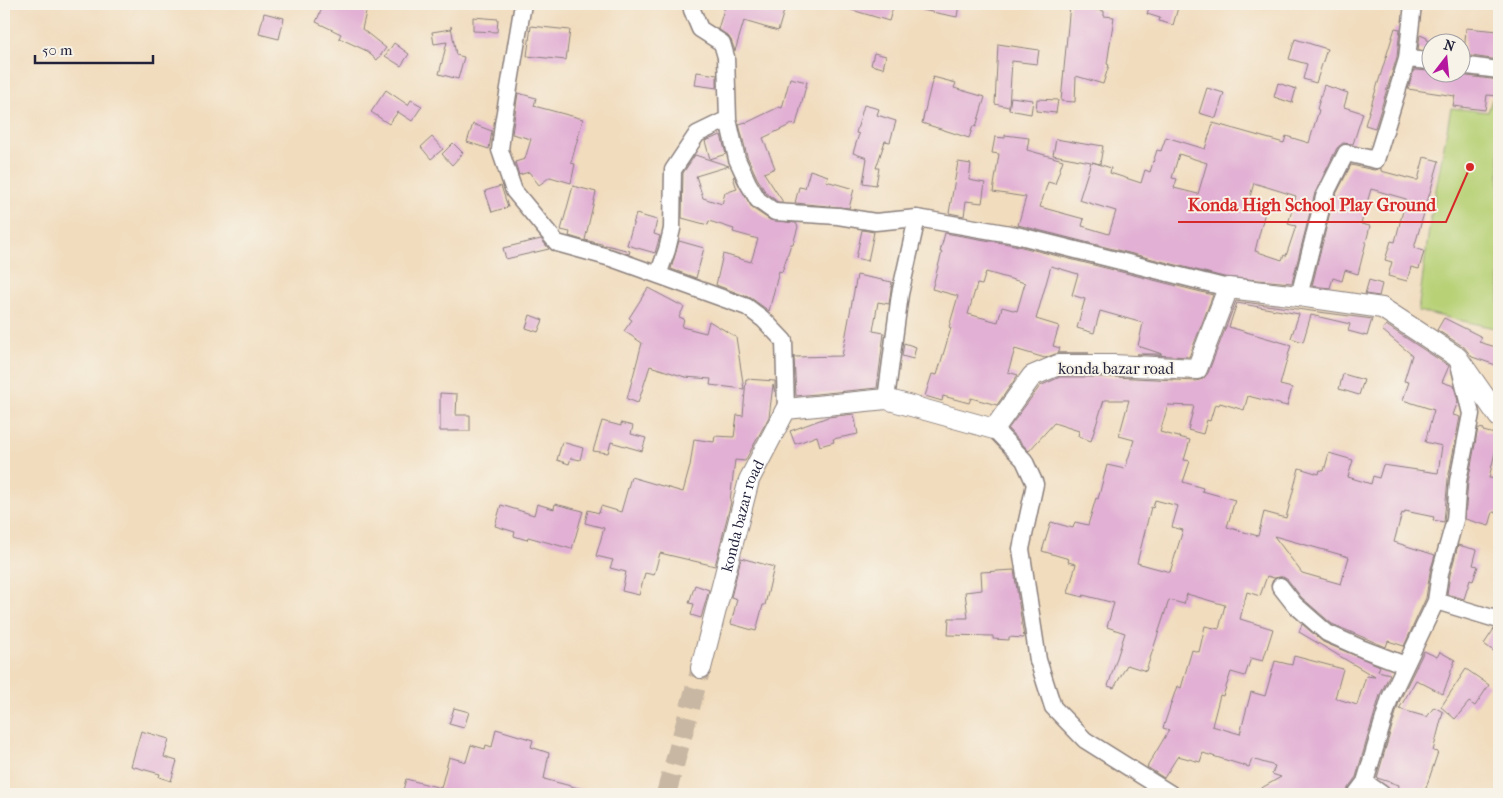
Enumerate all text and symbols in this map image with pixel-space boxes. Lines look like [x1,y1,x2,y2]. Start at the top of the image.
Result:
scale bar [35,32,152,64]
north arrow [1420,32,1470,82]
text: N [1442,36,1457,56]
text: 50 m [42,41,73,59]
callout: Konda High School Play Ground [1178,189,1446,222]
text: Konda High School Play Ground [1188,195,1437,216]
street label: konda bazar road [1058,359,1174,378]
street label: konda bazar road [717,456,768,574]

